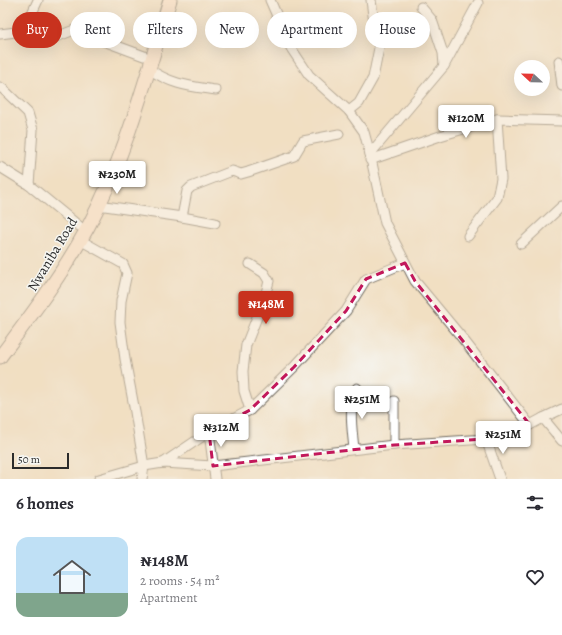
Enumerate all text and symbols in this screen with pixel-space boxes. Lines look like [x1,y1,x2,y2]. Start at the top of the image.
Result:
chip: Buy [12,12,62,48]
chip: Rent [70,12,125,48]
chip: Filters [133,12,197,48]
chip: New [205,12,259,48]
chip: Apartment [267,12,357,48]
chip: House [365,12,430,48]
north arrow [514,60,550,96]
map controls [514,60,550,96]
pin: ₦120M [438,105,494,139]
text: ₦120M [447,109,485,126]
pin: ₦230M [89,161,145,195]
text: ₦230M [98,165,136,182]
street label: Nwaniba Road [23,213,82,295]
pin: ₦148M [238,291,294,325]
text: ₦148M [247,295,285,312]
pin: ₦251M [334,386,390,420]
text: ₦251M [344,390,380,407]
pin: ₦312M [193,414,249,448]
text: ₦312M [203,418,239,435]
pin: ₦251M [475,421,531,455]
text: ₦251M [485,425,521,442]
scale bar [12,451,69,470]
text: 50 m [18,452,40,467]
text: 6 homes [16,492,74,515]
icon: filters [524,492,546,514]
text: ₦148M [140,549,189,572]
icon: home [48,553,96,601]
icon: heart [524,566,546,588]
text: 2 rooms · 54 m² [140,572,219,589]
text: Apartment [140,589,198,606]

